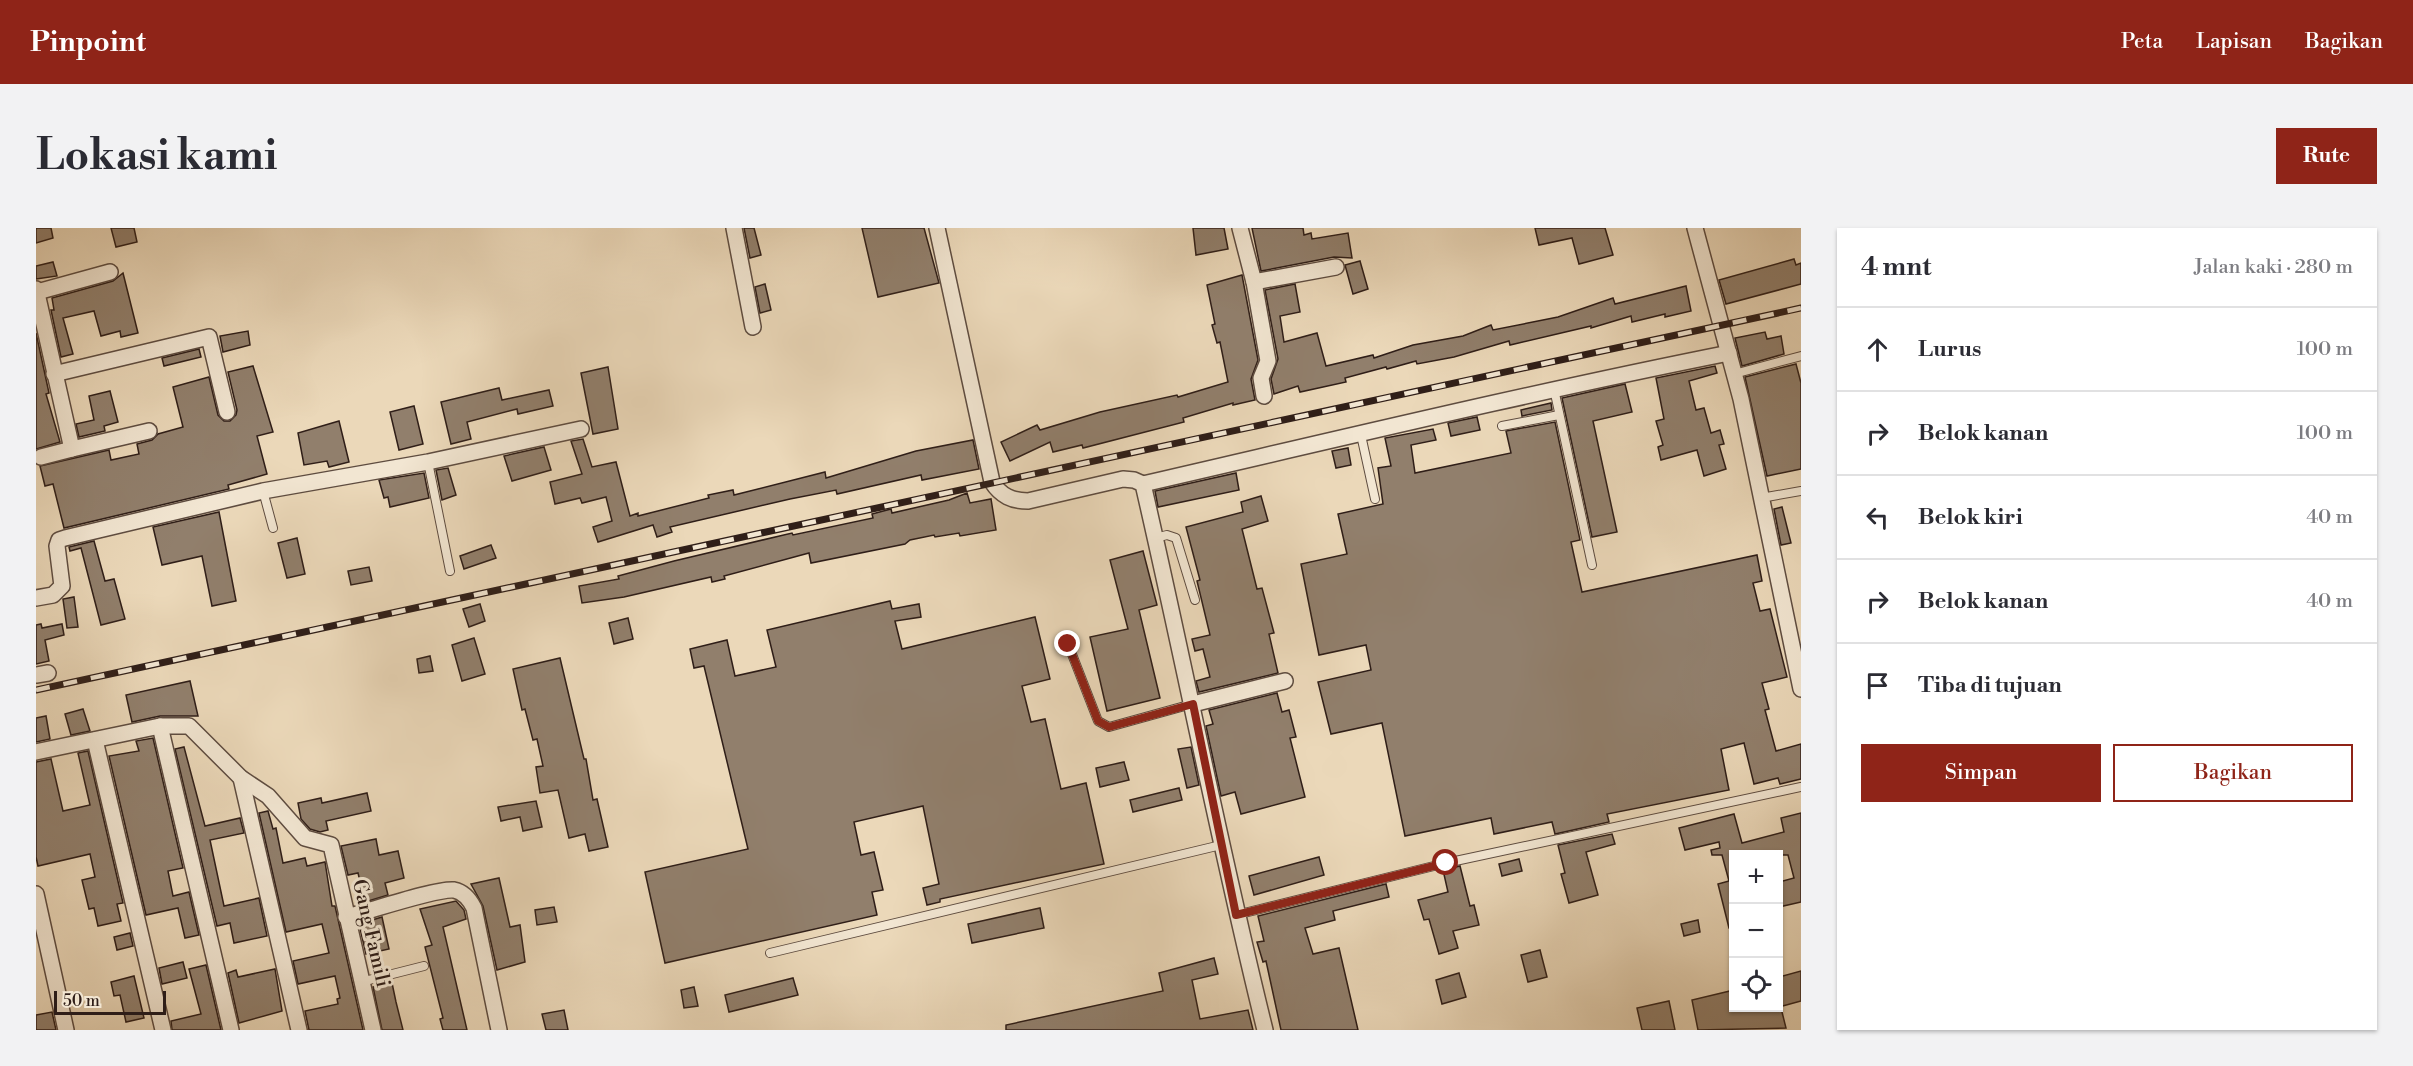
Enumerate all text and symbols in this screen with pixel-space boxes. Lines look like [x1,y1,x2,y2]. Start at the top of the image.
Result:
text: Pinpoint [30,25,146,60]
text: Peta [2121,29,2163,55]
text: Lapisan [2196,29,2272,55]
text: Bagikan [2305,29,2383,55]
button: Rute [2276,128,2377,184]
text: Lokasi kami [36,130,277,183]
text: 4 mnt [1861,251,1931,283]
text: Jalan kaki · 280 m [2194,255,2353,280]
icon: ahead [1861,333,1894,366]
text: Lurus [1918,336,1981,363]
text: 100 m [2297,337,2353,362]
icon: right [1861,417,1894,450]
text: Belok kanan [1918,420,2048,447]
text: 100 m [2297,421,2353,446]
icon: left [1861,501,1894,534]
text: Belok kiri [1918,504,2023,531]
text: 40 m [2306,505,2353,530]
icon: right [1861,585,1894,618]
text: Belok kanan [1918,588,2048,615]
text: 40 m [2306,589,2353,614]
route end [1054,630,1080,656]
icon: arrive [1861,669,1894,702]
text: Tiba di tujuan [1918,672,2062,699]
button: Simpan [1861,744,2101,802]
button: Bagikan [2113,744,2353,802]
route start [1432,849,1458,875]
map controls [1729,850,1783,1012]
button: + [1729,850,1783,904]
street label: Gang Famili [346,877,395,990]
button: − [1729,904,1783,958]
button: locate [1729,958,1783,1012]
scale bar [54,988,166,1016]
text: 50 m [63,991,100,1011]

